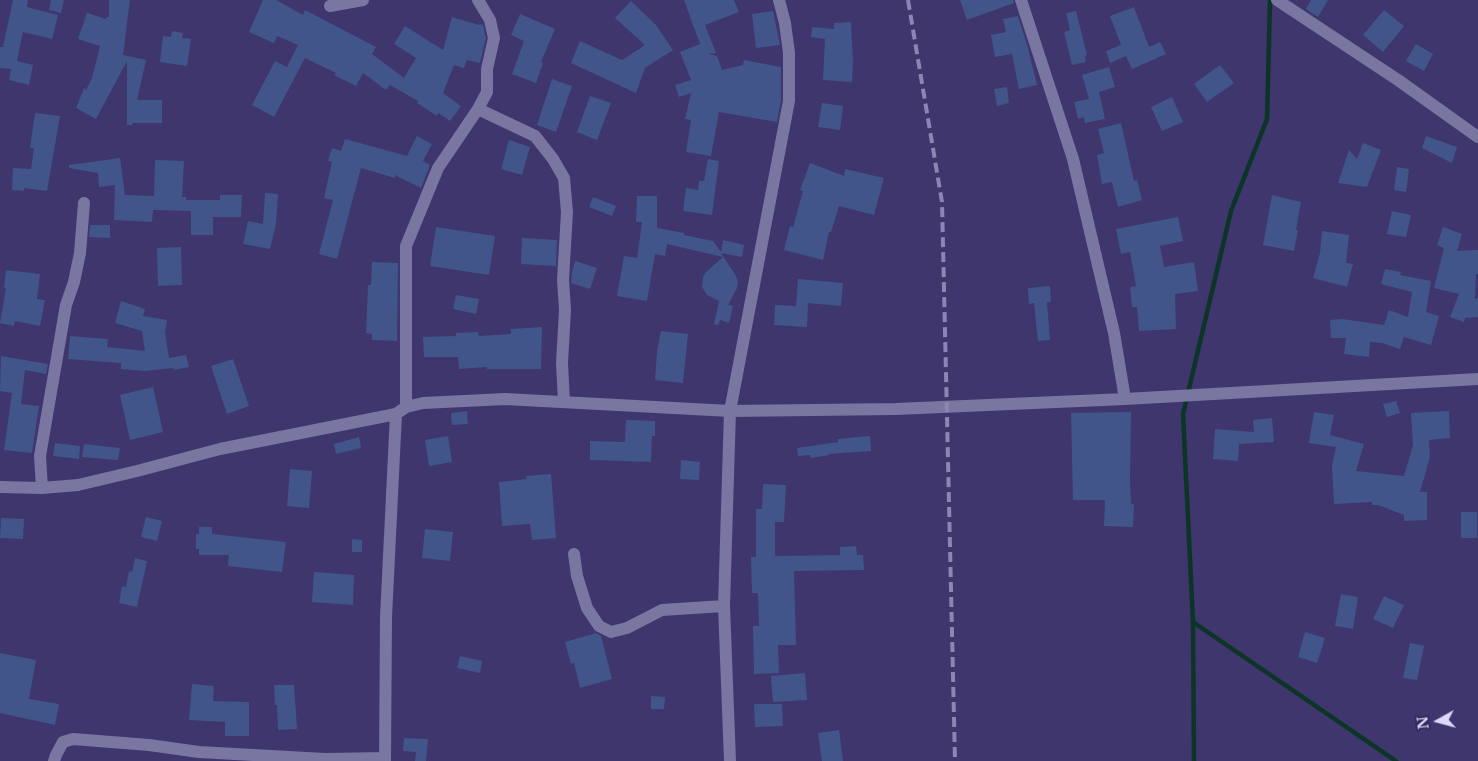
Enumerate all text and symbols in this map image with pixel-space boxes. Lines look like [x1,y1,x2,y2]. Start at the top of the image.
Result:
north arrow [1413,696,1463,746]
text: N [1413,715,1433,730]

